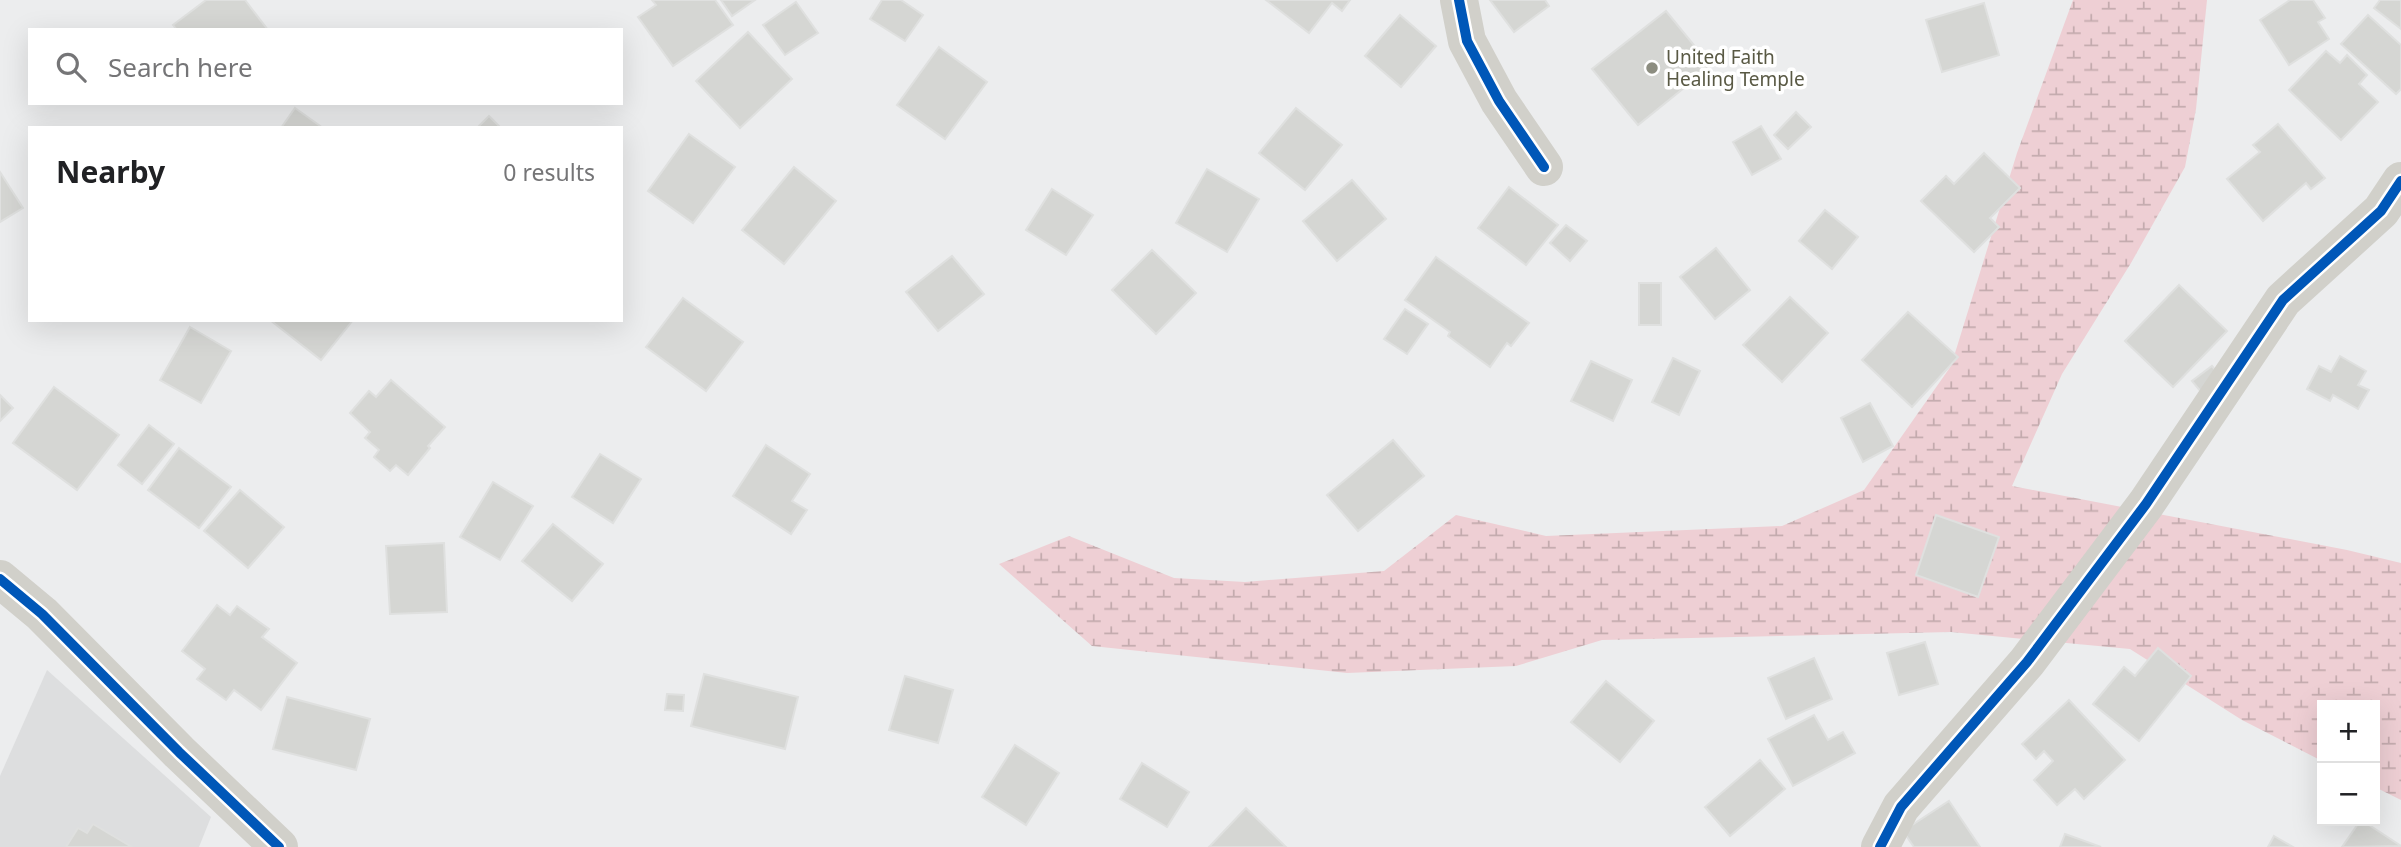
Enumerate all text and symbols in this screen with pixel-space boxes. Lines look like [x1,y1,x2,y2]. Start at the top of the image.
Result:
search box [28,28,623,105]
place label: United Faith Healing Temple [1666,44,1805,92]
icon: search [52,48,90,86]
text: Search here [108,49,253,85]
marker: United Faith Healing Temple [1644,60,1660,76]
text: Nearby [56,151,165,192]
text: 0 results [503,156,595,188]
map controls [2317,700,2380,826]
button: + [2317,700,2380,763]
button: − [2317,763,2380,826]

